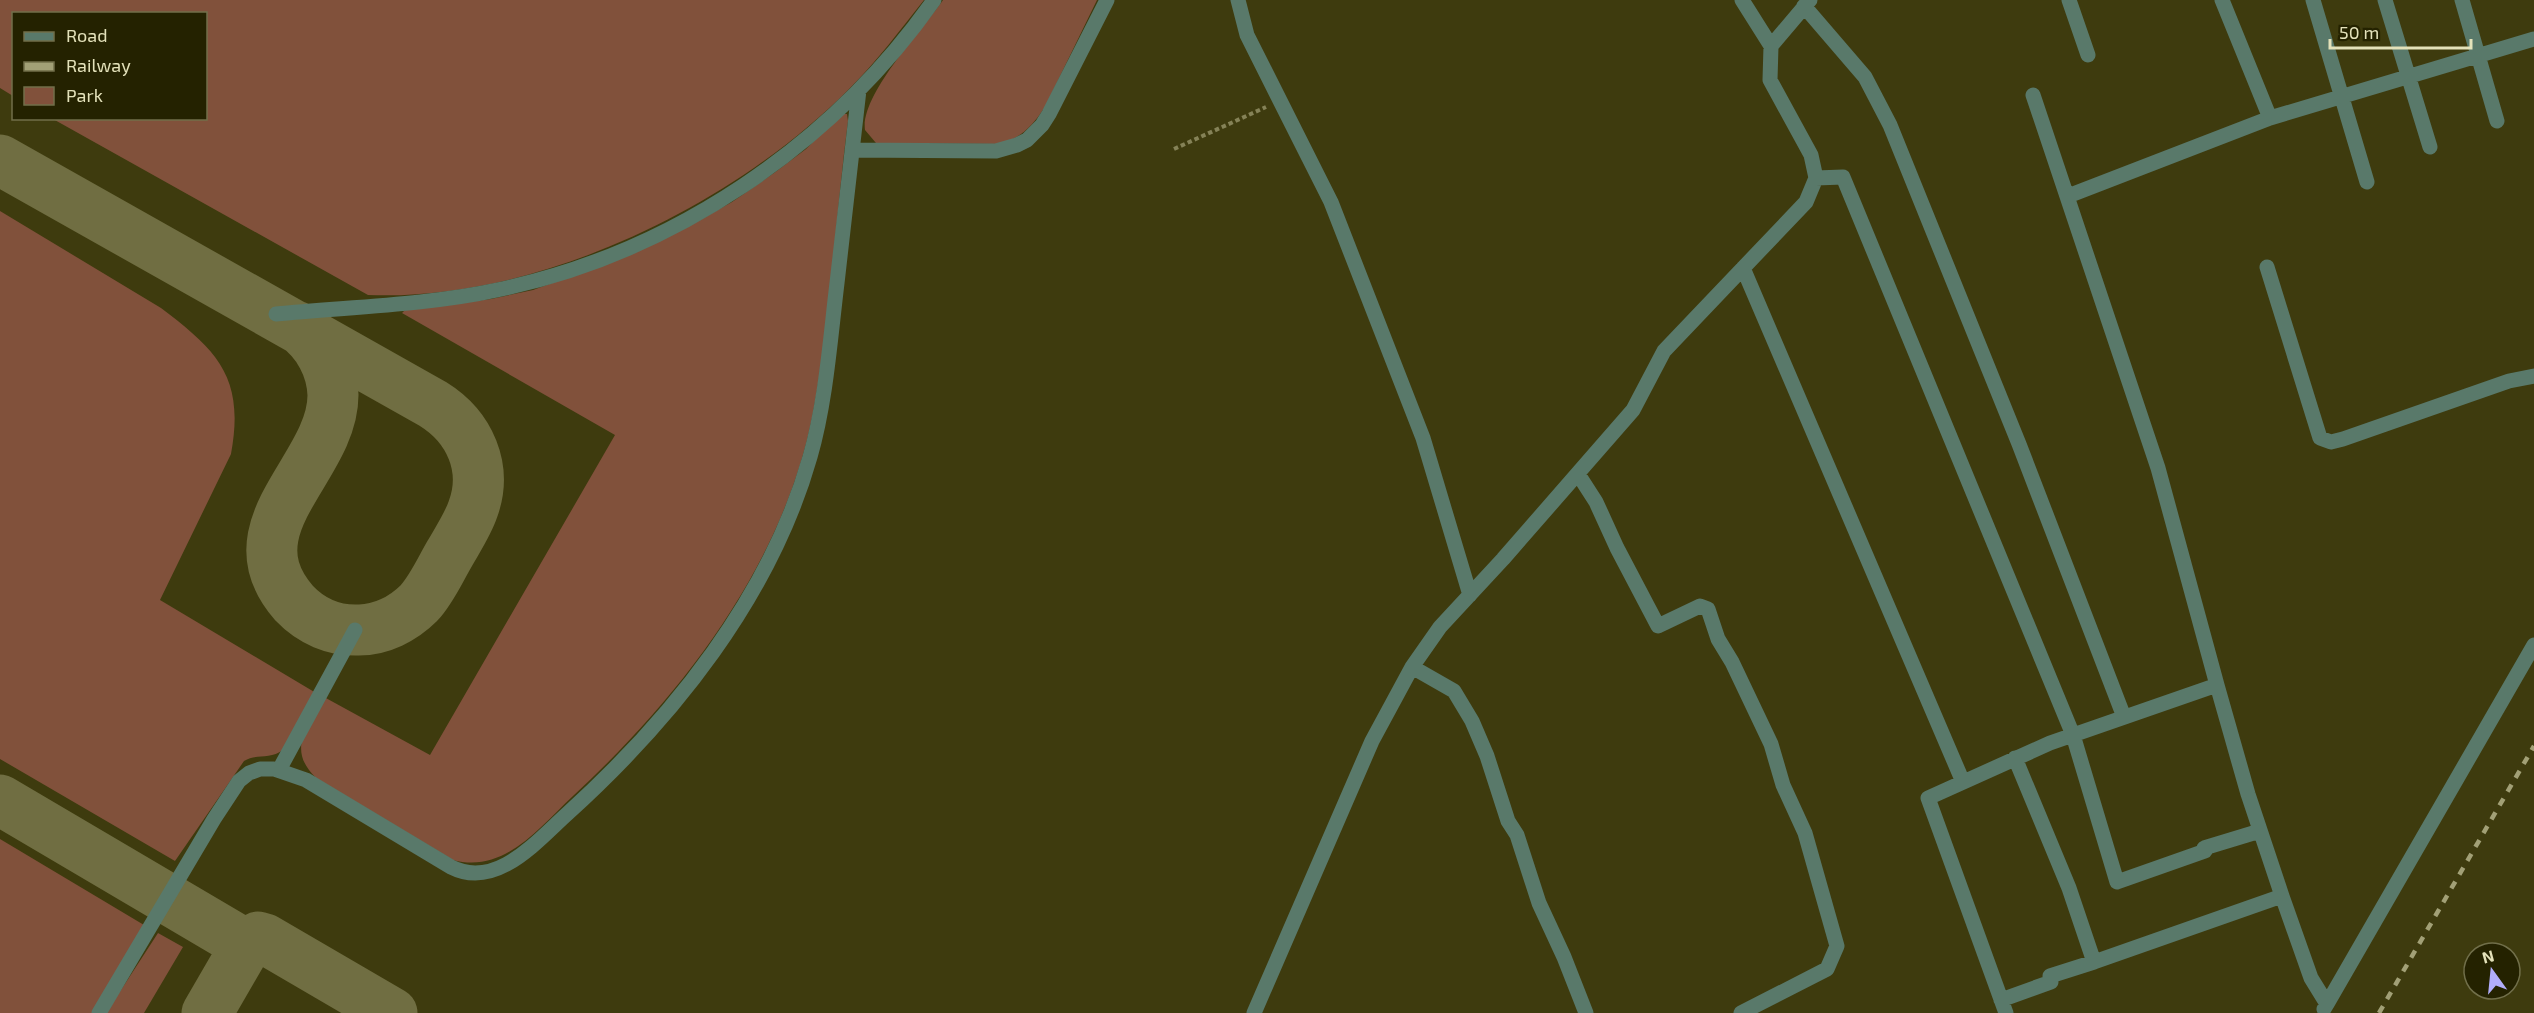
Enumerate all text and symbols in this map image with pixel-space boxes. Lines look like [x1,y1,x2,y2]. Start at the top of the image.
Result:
legend [12,12,207,120]
scale bar [2330,12,2471,50]
text: 50 m [2339,21,2379,43]
text: Road [66,24,107,46]
text: Railway [66,54,131,76]
text: Park [66,84,103,106]
north arrow [2462,941,2522,1001]
text: N [2480,945,2496,967]

